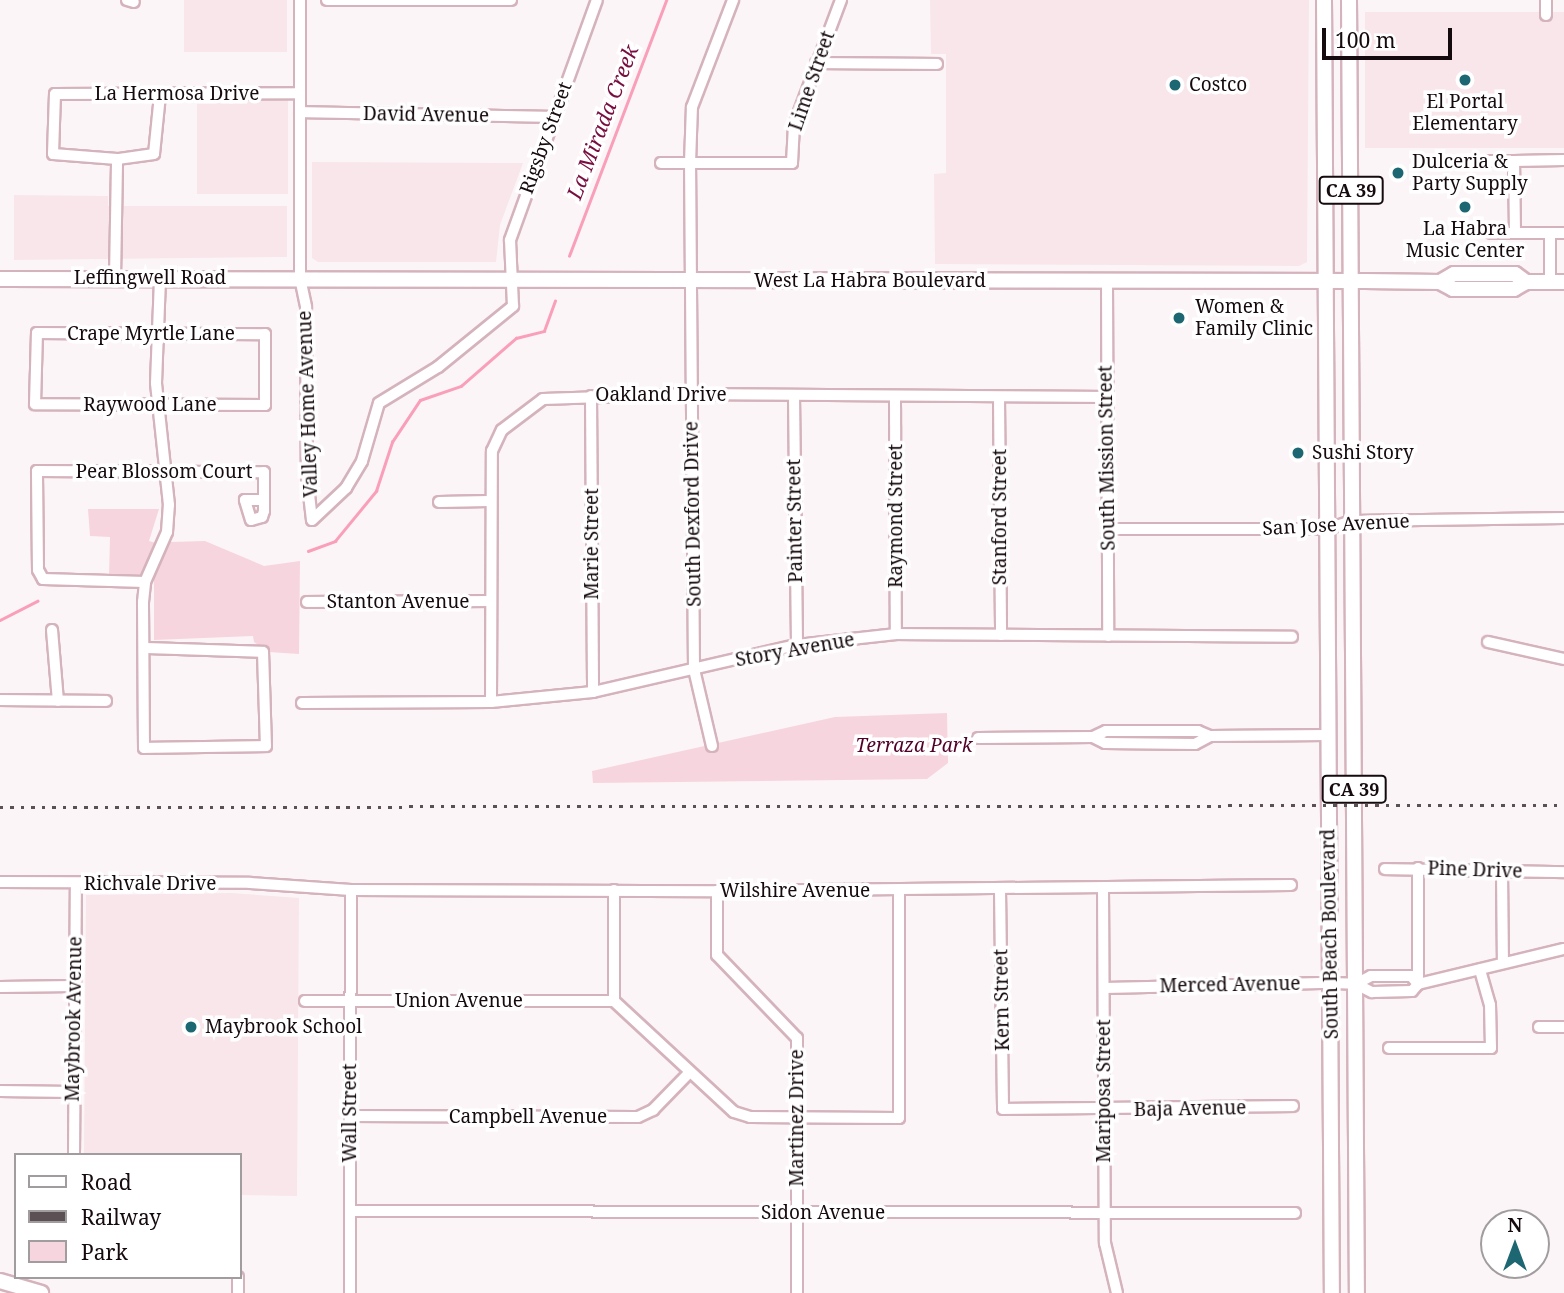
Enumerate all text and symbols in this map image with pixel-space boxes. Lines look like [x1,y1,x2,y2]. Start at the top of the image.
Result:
scale bar [1326,14,1456,58]
text: 100 m [1335,26,1396,54]
street label: Lime Street [784,28,840,134]
water label: La Mirada Creek [561,41,643,203]
marker: El Portal Elementary [1457,72,1473,88]
place label: Costco [1189,74,1247,96]
marker: Costco [1167,77,1183,93]
street label: Rigsby Street [515,79,577,197]
street label: La Hermosa Drive [95,83,259,105]
place label: El Portal Elementary [1412,91,1518,135]
street label: David Avenue [363,103,489,127]
place label: Dulceria & Party Supply [1412,151,1528,195]
marker: Dulceria & Party Supply [1390,165,1406,181]
road number: CA 39 [1318,176,1384,204]
marker: La Habra Music Center [1457,199,1473,215]
place label: La Habra Music Center [1406,218,1524,262]
street label: Leffingwell Road [74,267,226,289]
street label: West La Habra Boulevard [754,270,986,292]
place label: Women & Family Clinic [1195,296,1313,340]
marker: Women & Family Clinic [1169,308,1189,328]
street label: Valley Home Avenue [293,310,323,498]
street label: Crape Myrtle Lane [67,323,235,345]
street label: South Mission Street [1094,365,1120,551]
street label: Oakland Drive [595,384,727,406]
street label: Raywood Lane [83,394,217,416]
street label: South Dexford Drive [680,421,706,607]
place label: Sushi Story [1312,442,1414,464]
street label: Raymond Street [885,444,907,588]
marker: Sushi Story [1290,445,1306,461]
street label: Stanford Street [989,449,1011,585]
street label: Painter Street [783,459,807,583]
street label: Pear Blossom Court [76,461,252,483]
street label: Marie Street [581,488,603,600]
street label: San Jose Avenue [1262,510,1410,540]
street label: Stanton Avenue [327,591,469,613]
street label: Story Avenue [734,628,856,672]
park label: Terraza Park [856,735,972,757]
road number: CA 39 [1321,774,1387,804]
street label: South Beach Boulevard [1317,829,1343,1039]
street label: Pine Drive [1427,857,1523,883]
street label: Richvale Drive [84,873,216,895]
street label: Wilshire Avenue [720,880,870,902]
street label: Maybrook Avenue [61,936,87,1102]
street label: Kern Street [990,949,1014,1051]
street label: Merced Avenue [1159,972,1301,998]
street label: Union Avenue [395,990,523,1012]
place label: Maybrook School [205,1016,362,1038]
marker: Maybrook School [183,1019,199,1035]
street label: Mariposa Street [1093,1019,1115,1163]
street label: Martinez Drive [786,1049,808,1187]
street label: Wall Street [339,1064,361,1162]
street label: Baja Avenue [1134,1097,1246,1121]
street label: Campbell Avenue [449,1106,607,1128]
legend [14,1153,242,1279]
text: Road [81,1168,132,1196]
street label: Sidon Avenue [761,1202,885,1224]
text: Railway [81,1203,161,1231]
north arrow [1480,1209,1550,1279]
text: N [1508,1212,1522,1238]
text: Park [81,1238,128,1266]

